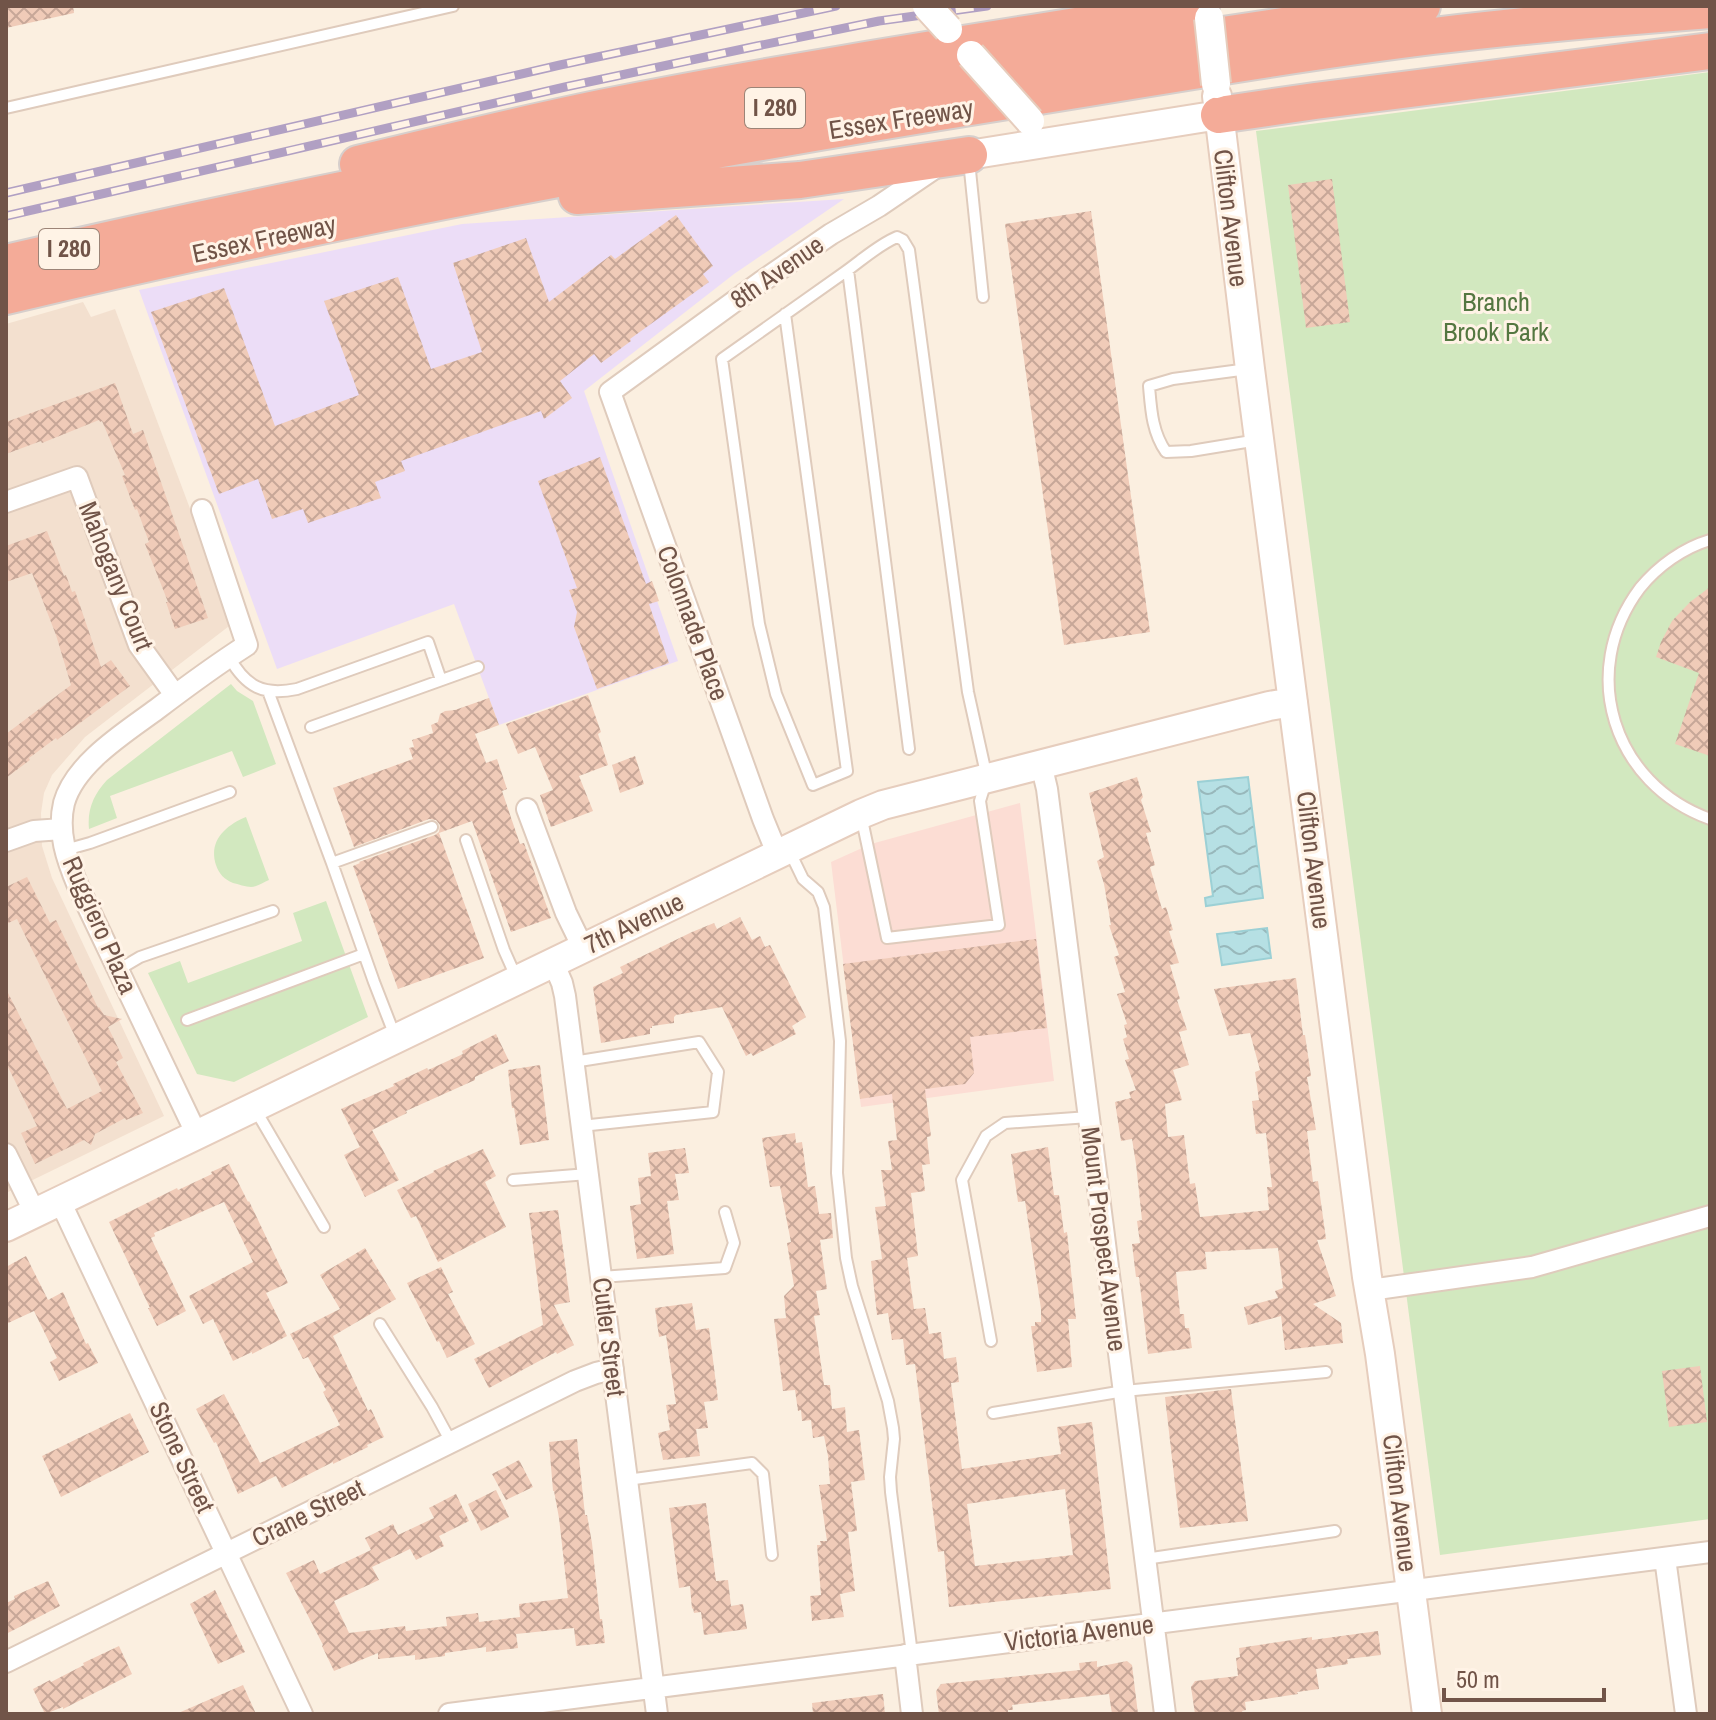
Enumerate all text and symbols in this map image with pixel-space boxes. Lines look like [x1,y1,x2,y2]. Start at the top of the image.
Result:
road number: I 280 [745,88,805,128]
street label: Essex Freeway [826,90,976,147]
street label: Clifton Avenue [1206,147,1257,289]
street label: Essex Freeway [189,206,339,271]
street label: 8th Avenue [723,227,830,316]
road number: I 280 [39,229,99,269]
park label: Branch Brook Park [1443,284,1549,349]
street label: Mahogany Court [71,496,162,655]
street label: Colonnade Place [649,541,738,705]
street label: Clifton Avenue [1289,789,1340,931]
street label: Ruggiero Plaza [55,851,146,999]
street label: 7th Avenue [578,884,689,962]
street label: Mount Prospect Avenue [1073,1125,1136,1353]
street label: Cutler Street [585,1275,634,1399]
street label: Stone Street [142,1396,223,1518]
street label: Clifton Avenue [1375,1432,1426,1574]
street label: Crane Street [246,1470,370,1555]
street label: Victoria Avenue [1002,1606,1155,1659]
scale bar [1444,1652,1604,1702]
text: 50 m [1456,1663,1500,1695]

